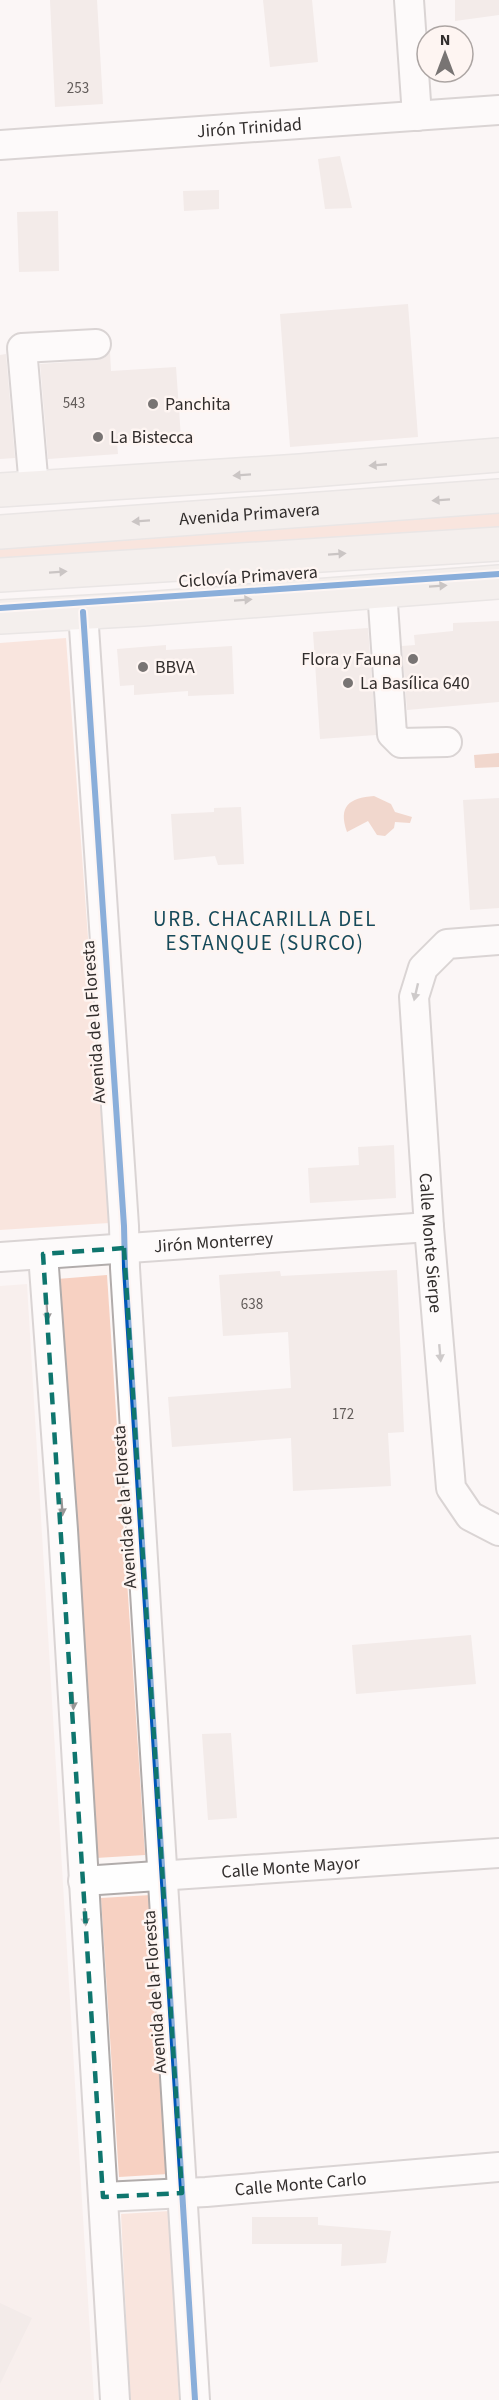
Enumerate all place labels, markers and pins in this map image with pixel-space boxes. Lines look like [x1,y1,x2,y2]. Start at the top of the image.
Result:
place label: Panchita [165,392,231,417]
marker: Panchita [146,397,160,411]
place label: La Bistecca [110,425,193,450]
marker: La Bistecca [91,430,105,444]
place label: Flora y Fauna [301,647,401,672]
marker: Flora y Fauna [406,652,420,666]
place label: BBVA [155,655,195,680]
marker: BBVA [136,660,150,674]
place label: La Basílica 640 [360,671,470,696]
marker: La Basílica 640 [341,676,355,690]

